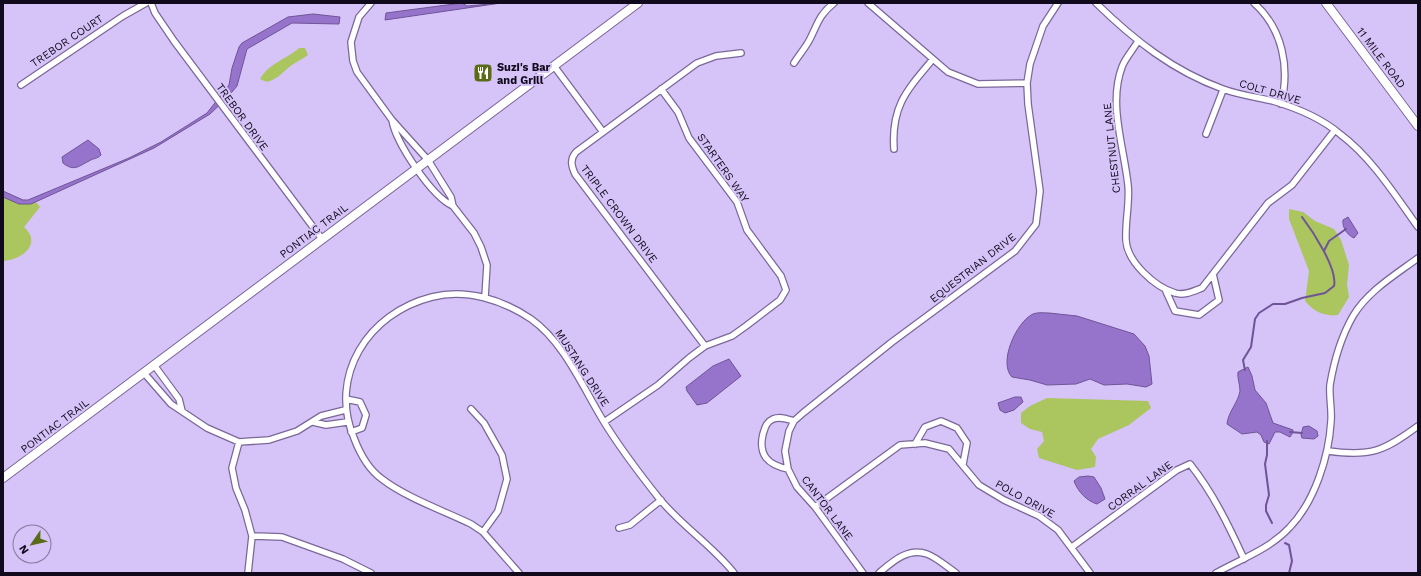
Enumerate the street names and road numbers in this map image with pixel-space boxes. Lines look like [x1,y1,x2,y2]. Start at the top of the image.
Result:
street label: TREBOR COURT [28,12,106,70]
street label: 11 MILE ROAD [1354,25,1408,91]
street label: COLT DRIVE [1238,77,1302,107]
street label: TREBOR DRIVE [213,81,271,153]
street label: CHESTNUT LANE [1101,102,1123,194]
street label: STARTERS WAY [694,131,752,206]
street label: TRIPLE CROWN DRIVE [578,162,660,266]
street label: PONTIAC TRAIL [277,201,351,261]
street label: EQUESTRIAN DRIVE [927,230,1019,306]
street label: MUSTANG DRIVE [552,327,612,409]
street label: PONTIAC TRAIL [18,396,92,456]
street label: CORRAL LANE [1105,458,1175,514]
street label: CANTOR LANE [798,473,856,543]
street label: POLO DRIVE [993,477,1057,521]

